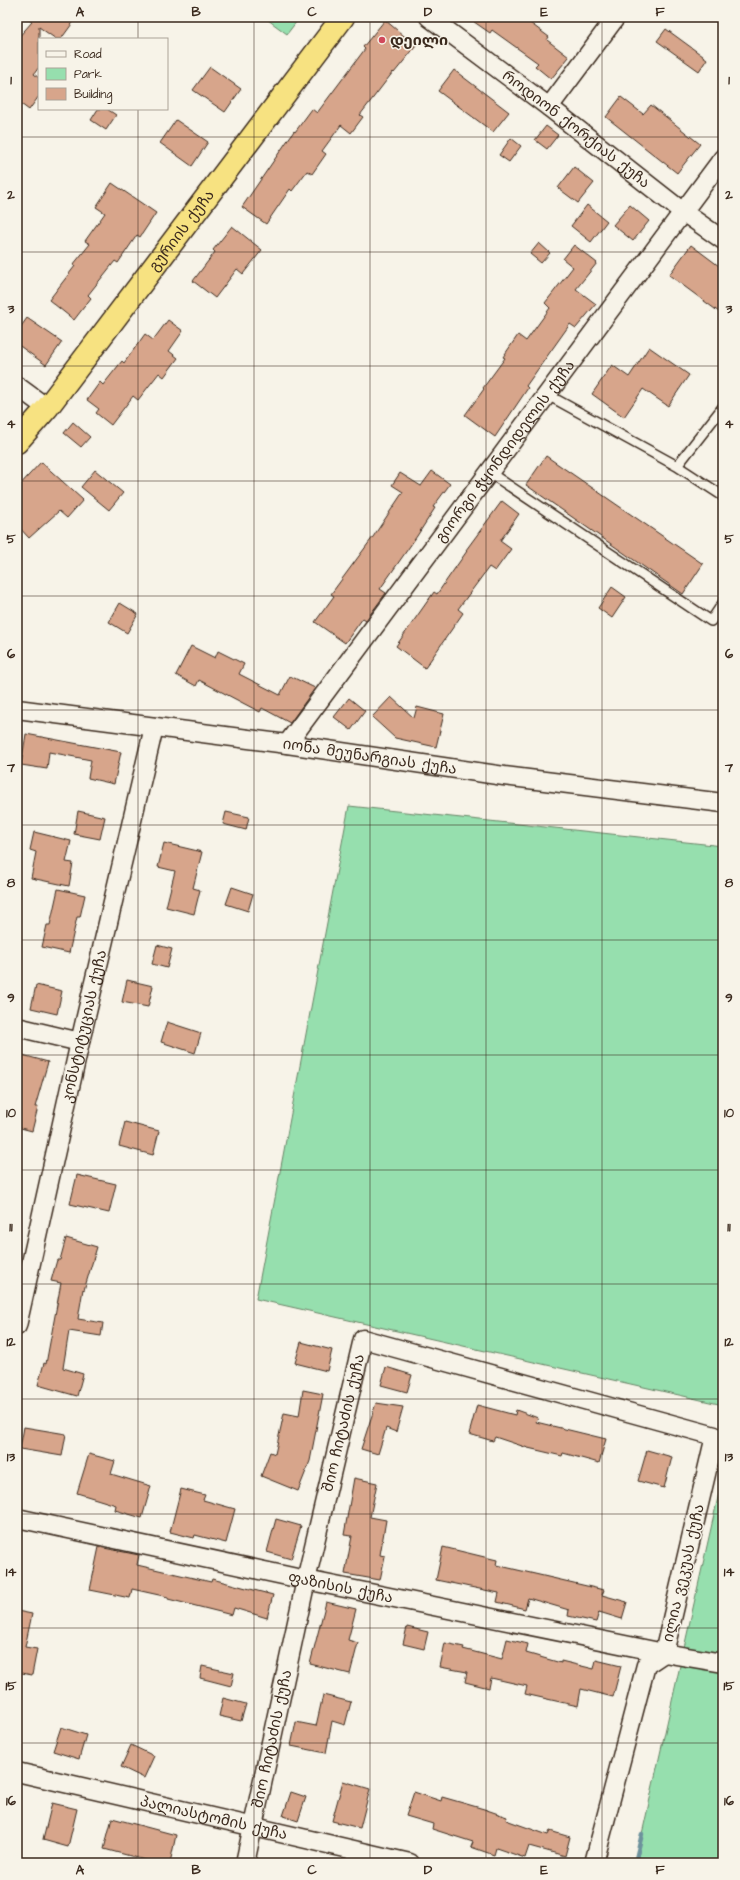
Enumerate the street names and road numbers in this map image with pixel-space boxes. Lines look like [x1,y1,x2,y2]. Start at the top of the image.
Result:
street label: როდიონ ქორქიას ქუჩა [498,65,654,193]
street label: გურიის ქუჩა [144,186,220,276]
street label: გიორგი ჭყონდიდელის ქუჩა [431,356,580,547]
street label: იონა მეუნარგიას ქუჩა [281,734,458,780]
street label: კონსტიტუციას ქუჩა [57,948,112,1105]
street label: შიო ჩიტაძის ქუჩა [317,1352,370,1494]
street label: ილია ვეკუას ქუჩა [657,1502,710,1644]
street label: ფაზისის ქუჩა [286,1567,395,1608]
street label: შიო ჩიტაძის ქუჩა [247,1668,297,1810]
street label: პალიასტომის ქუჩა [138,1791,289,1845]

